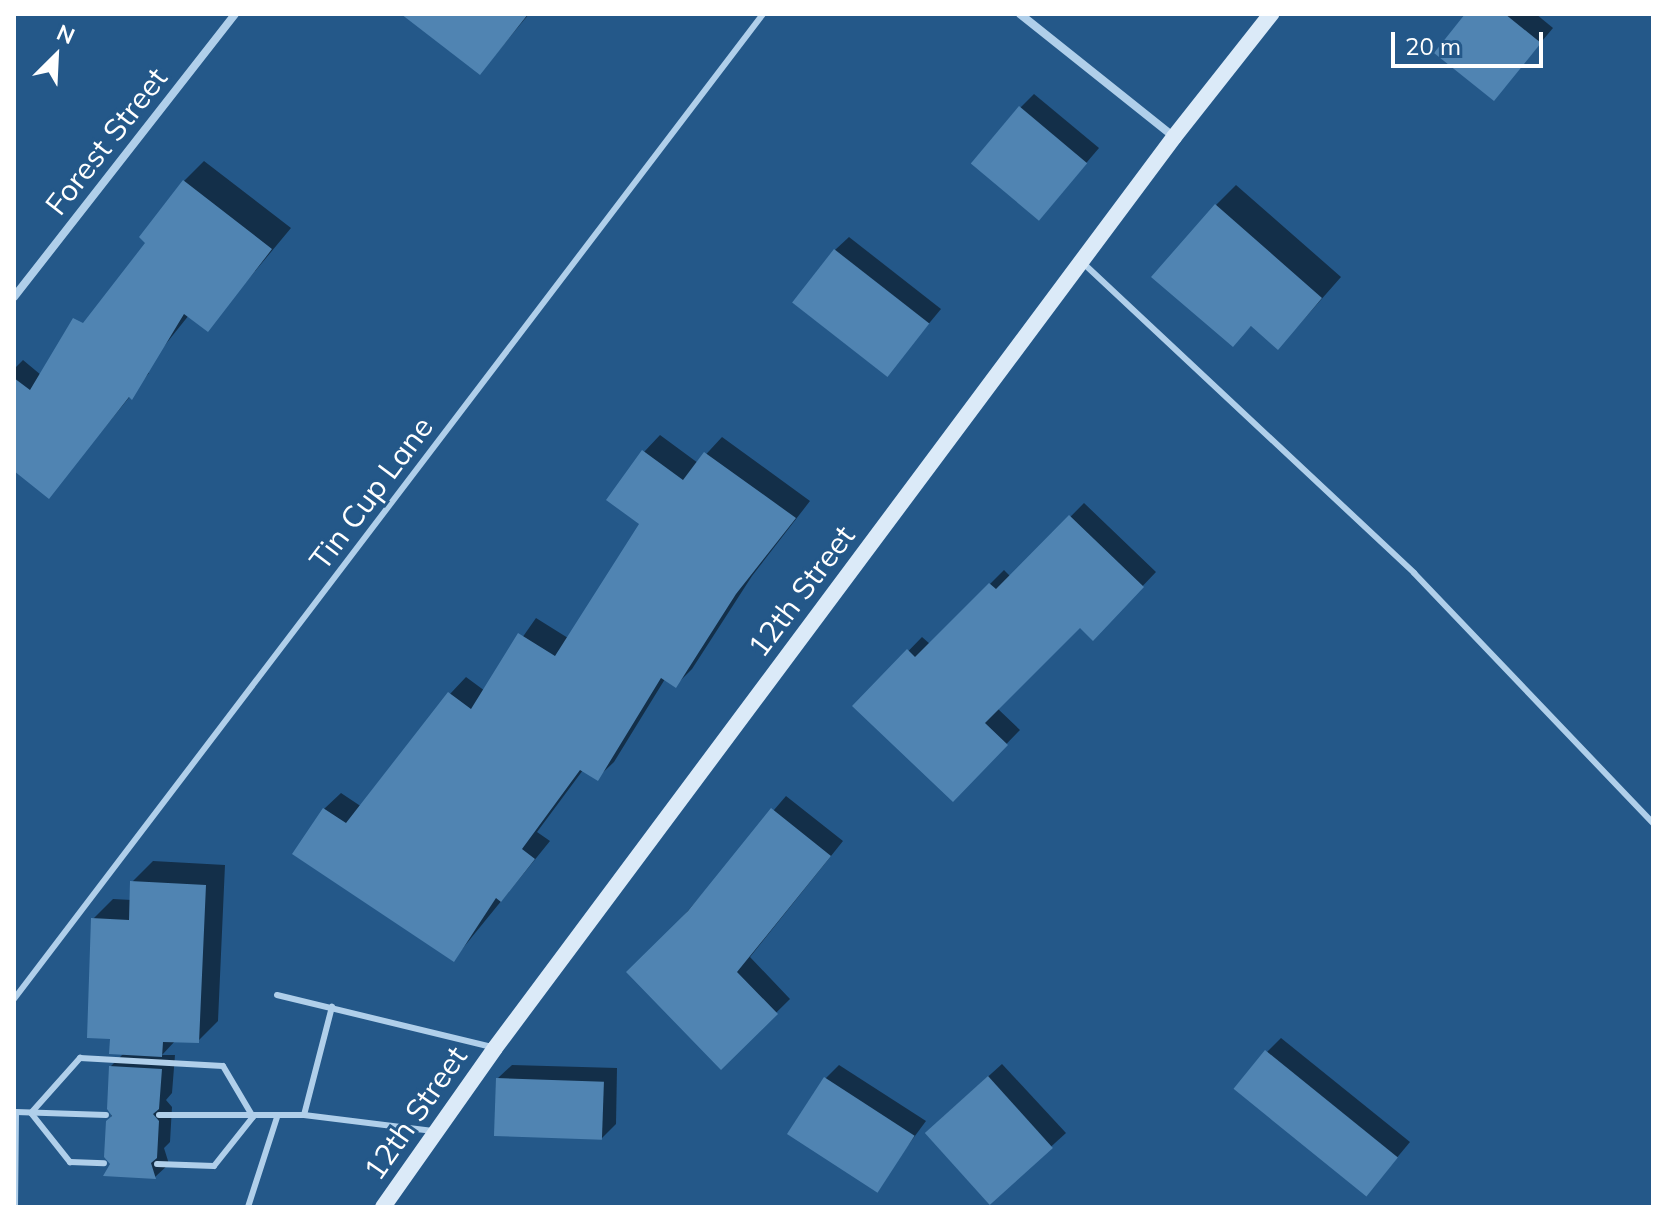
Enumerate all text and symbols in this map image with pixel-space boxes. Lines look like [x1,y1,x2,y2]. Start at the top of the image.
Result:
north arrow [16,16,96,96]
scale bar [1395,16,1547,66]
text: N [52,18,79,50]
text: 20 m [1405,31,1461,61]
street label: Forest Street [37,60,175,222]
street label: Tin Cup Lane [302,409,440,577]
street label: 12th Street [740,518,862,664]
street label: 12th Street [356,1039,474,1187]

